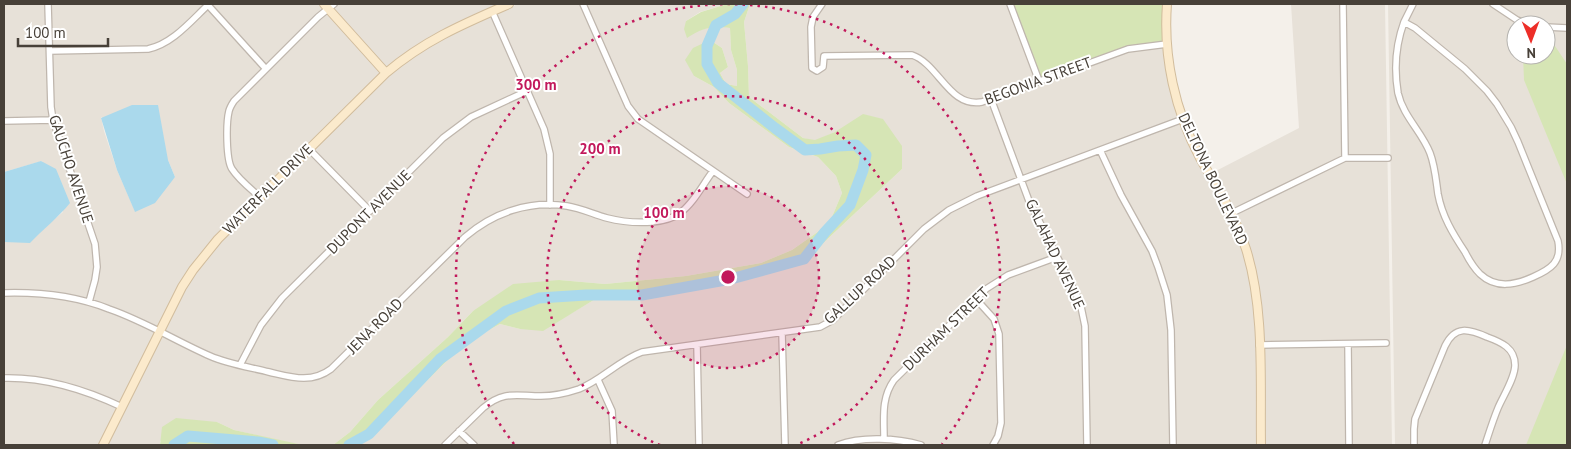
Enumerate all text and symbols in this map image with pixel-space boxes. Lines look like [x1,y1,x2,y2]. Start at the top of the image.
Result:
scale bar [18,15,108,47]
north arrow [1506,15,1556,65]
text: 100 m [25,23,66,42]
text: N [1526,44,1536,62]
street label: BEGONIA STREET [982,52,1095,109]
text: 300 m [515,75,557,94]
street label: DELTONA BOULEVARD [1174,110,1252,248]
street label: GAUCHO AVENUE [45,112,98,225]
street label: WATERFALL DRIVE [218,139,317,238]
text: 200 m [579,139,621,158]
street label: DUPONT AVENUE [322,165,415,258]
street label: GALAHAD AVENUE [1022,196,1089,312]
text: 100 m [643,203,685,222]
street label: GALLUP ROAD [820,251,900,328]
centre of rings [719,268,737,286]
street label: DURHAM STREET [898,282,993,375]
street label: JENA ROAD [342,294,407,358]

